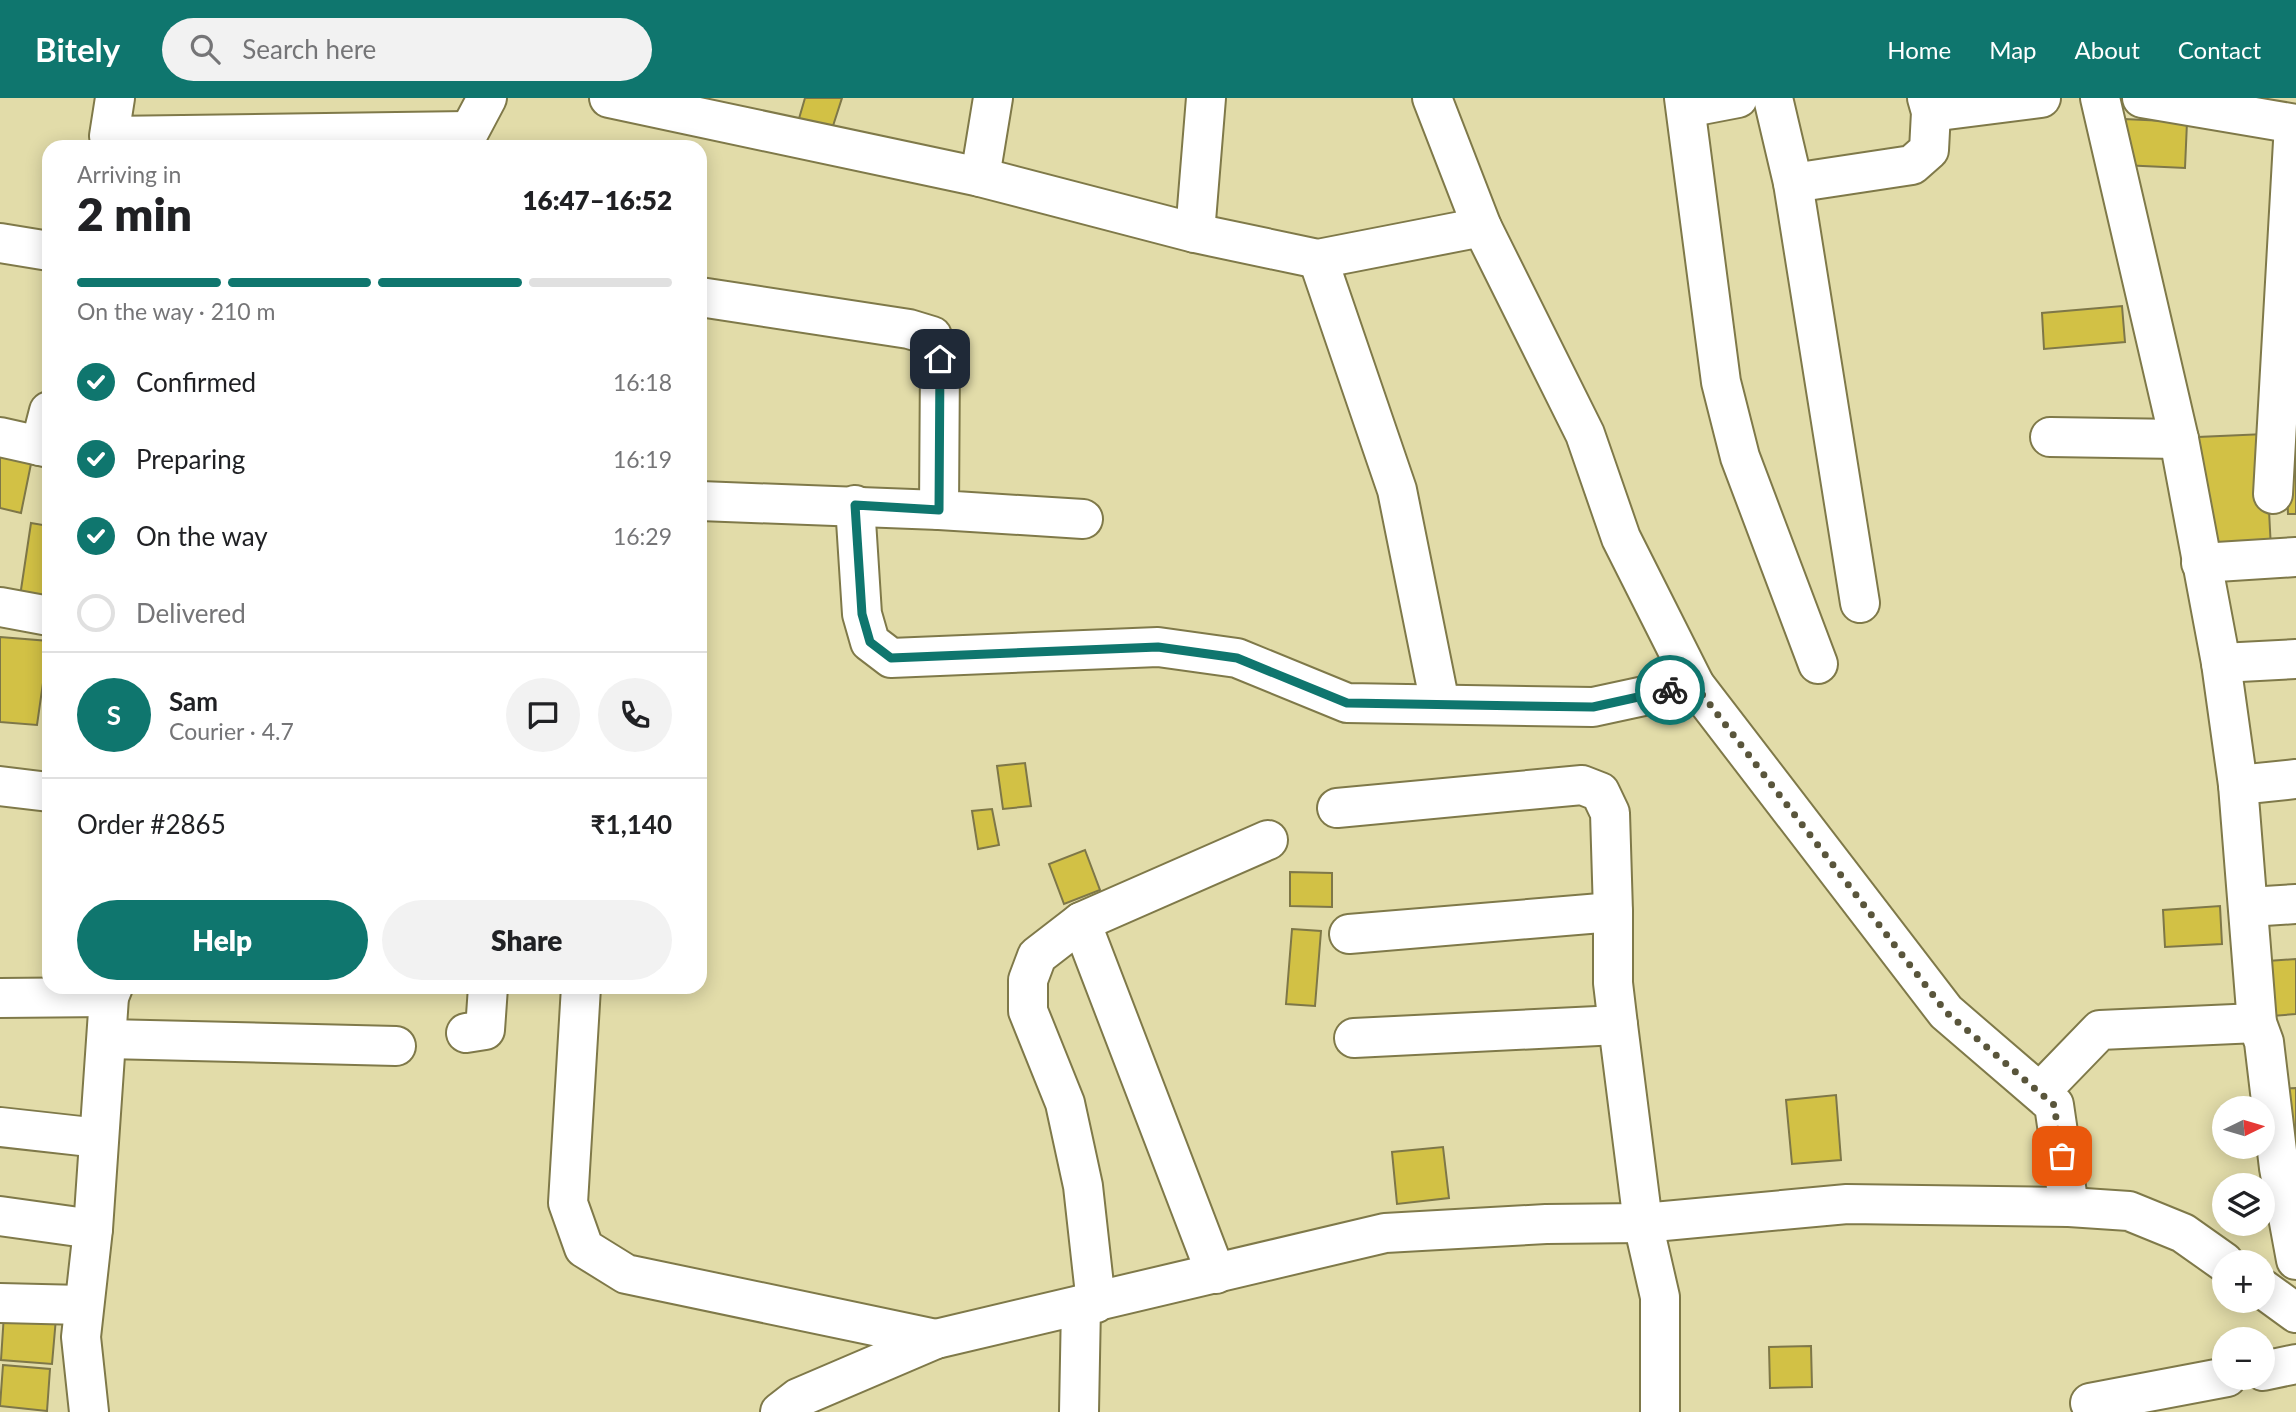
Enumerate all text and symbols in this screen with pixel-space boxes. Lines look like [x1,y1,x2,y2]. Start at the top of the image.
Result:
search box [162,18,652,81]
text: Bitely [35,29,120,69]
icon: search [186,30,224,68]
text: Search here [242,33,376,65]
text: Home [1887,35,1951,64]
text: Map [1989,35,2037,64]
text: About [2075,35,2140,64]
text: Contact [2178,35,2261,64]
text: Arriving in [77,160,181,188]
text: 16:47–16:52 [522,184,672,216]
text: 2 min [77,186,192,241]
text: On the way · 210 m [77,297,276,325]
pin [910,329,970,389]
icon: home [921,340,959,378]
icon: check [77,363,115,401]
text: Confirmed [136,366,256,398]
text: 16:18 [613,368,672,396]
icon: check [77,440,115,478]
text: Preparing [136,443,245,475]
text: 16:19 [613,445,672,473]
icon: check [77,517,115,555]
text: On the way [136,520,268,552]
text: 16:29 [613,522,672,550]
text: Delivered [136,597,246,629]
courier [1635,655,1705,725]
icon: bike [1651,671,1689,709]
button: chat [506,678,580,752]
button: phone [598,678,672,752]
text: Sam [169,685,218,717]
text: S [107,699,121,731]
text: Courier · 4.7 [169,717,294,745]
text: Order #2865 [77,808,226,840]
text: ₹1,140 [591,808,672,840]
button: Help [77,900,368,980]
button: Share [382,900,672,980]
north arrow [2212,1096,2275,1158]
map controls [2212,1096,2275,1390]
pin [2032,1126,2092,1186]
icon: bag [2043,1137,2081,1175]
button: layers [2212,1173,2275,1236]
button: + [2212,1250,2275,1313]
button: − [2212,1327,2275,1390]

